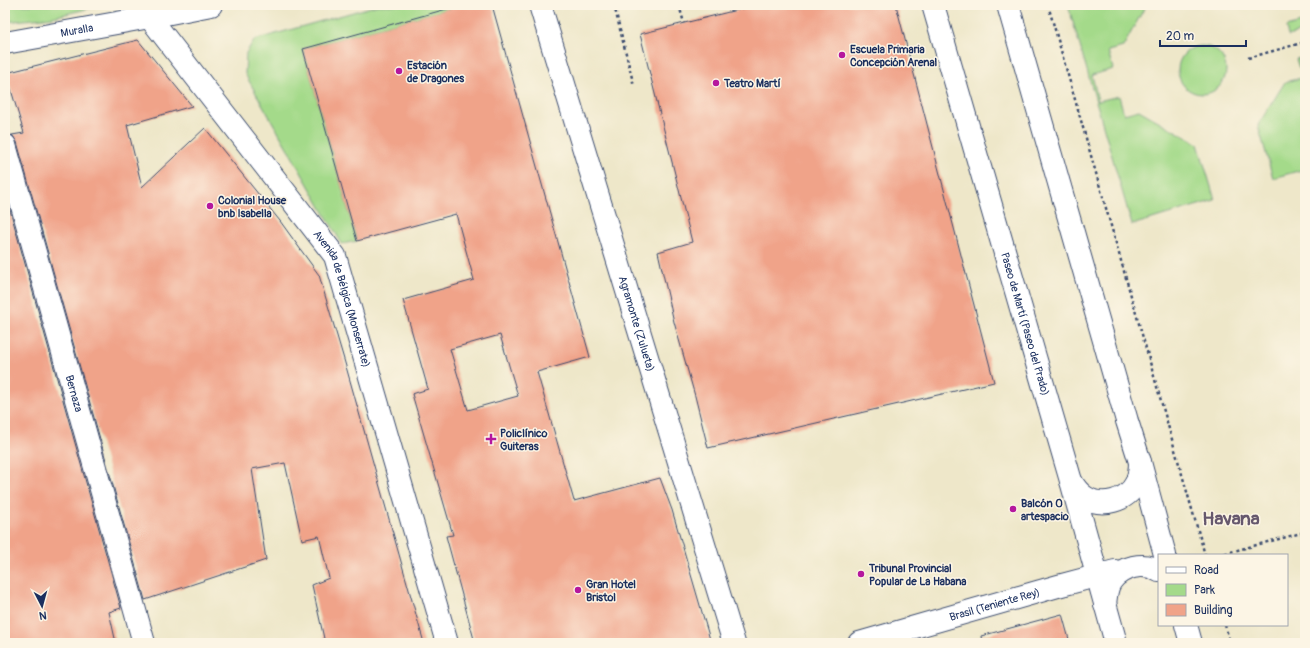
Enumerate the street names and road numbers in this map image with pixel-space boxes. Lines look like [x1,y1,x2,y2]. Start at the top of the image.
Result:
street label: Muralla [60,21,94,39]
street label: Avenida de Bélgica (Monserrate) [311,227,373,369]
street label: Paseo de Martí (Paseo del Prado) [999,251,1052,397]
street label: Agramonte (Zulueta) [616,274,658,373]
street label: Bernaza [63,374,86,413]
street label: Brasil (Teniente Rey) [948,585,1041,623]

